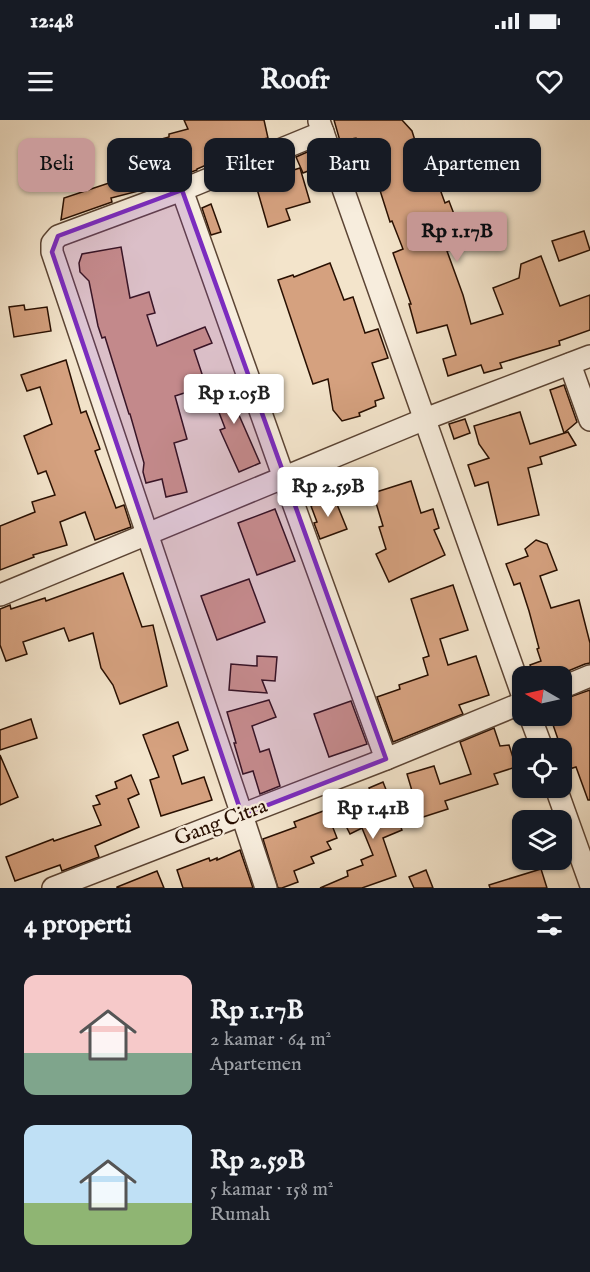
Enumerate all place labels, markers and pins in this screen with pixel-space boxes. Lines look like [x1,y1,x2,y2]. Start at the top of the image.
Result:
pin: Rp 1.17B [395,212,519,263]
pin: Rp 1.05B [172,374,296,425]
pin: Rp 2.59B [266,467,390,518]
pin: Rp 1.41B [311,789,435,840]

